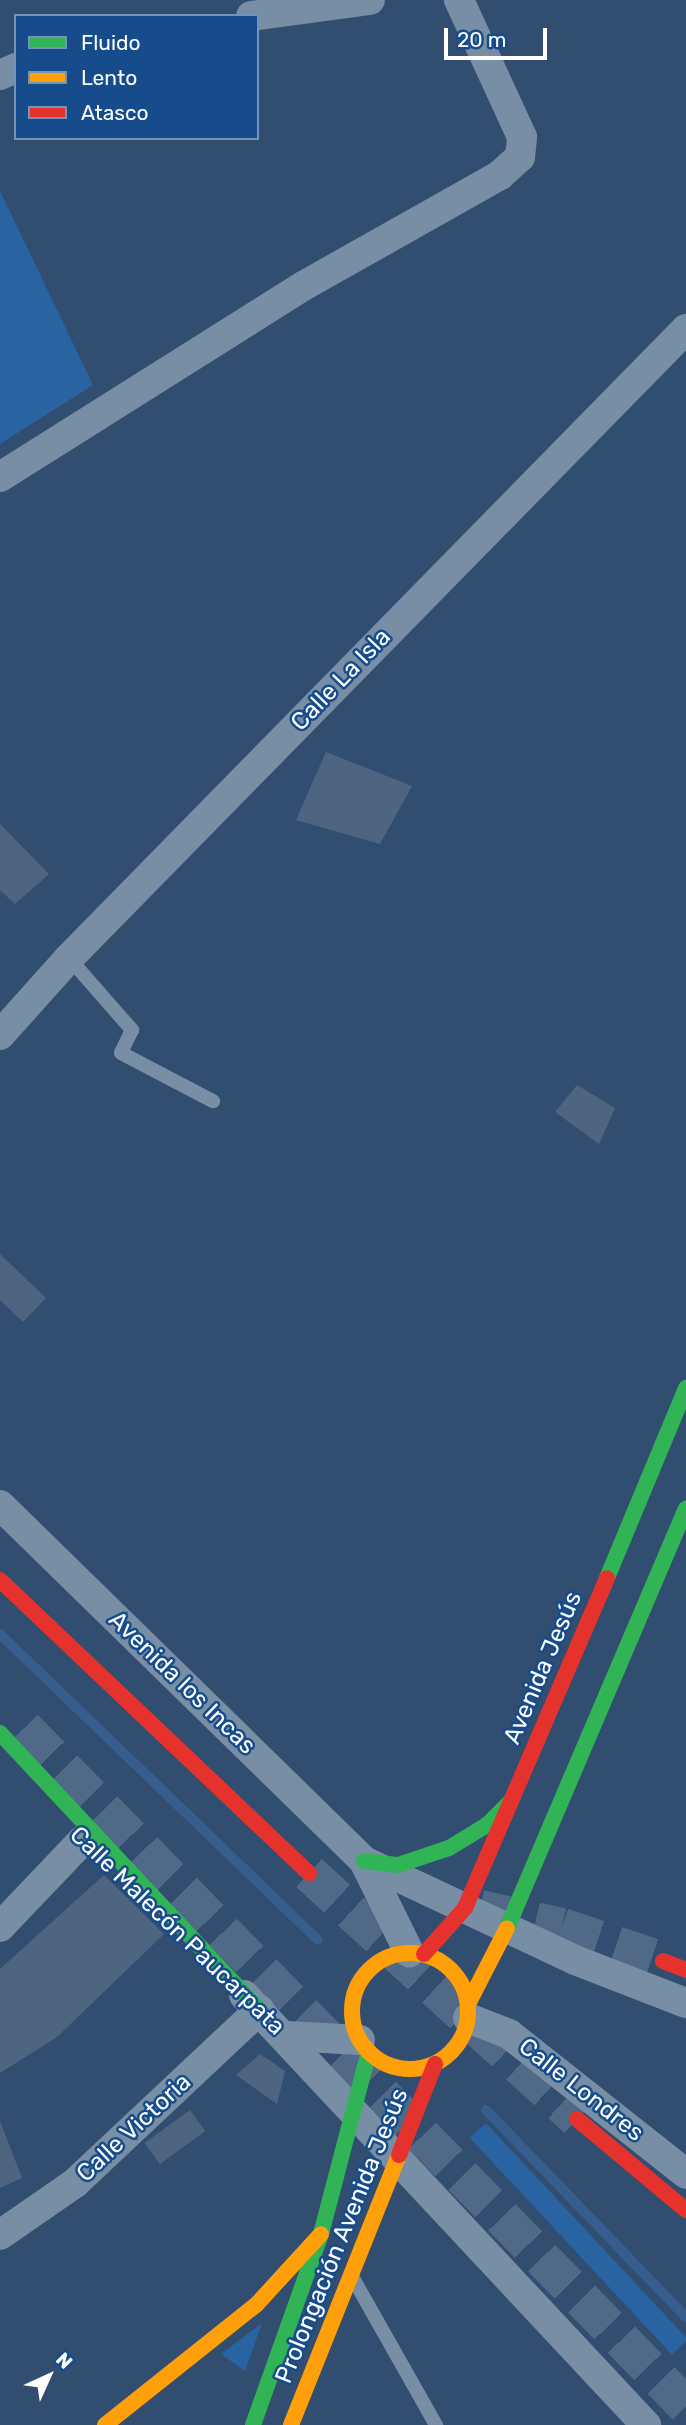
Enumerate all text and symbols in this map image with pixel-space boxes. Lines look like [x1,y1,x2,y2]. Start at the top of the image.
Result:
legend [14,14,259,140]
scale bar [448,14,551,58]
text: 20 m [457,27,506,52]
text: Fluido [81,30,141,55]
text: Lento [81,65,137,90]
text: Atasco [81,100,149,125]
street label: Calle La Isla [285,623,397,737]
street label: Avenida Jesús [498,1587,588,1749]
street label: Avenida los Incas [103,1606,261,1760]
street label: Calle Malecón Paucarpata [63,1821,291,2041]
street label: Calle Londres [513,2032,649,2148]
street label: Calle Victoria [71,2068,197,2188]
street label: Prolongación Avenida Jesús [269,2084,415,2388]
north arrow [14,2341,84,2411]
text: N [51,2348,77,2374]

